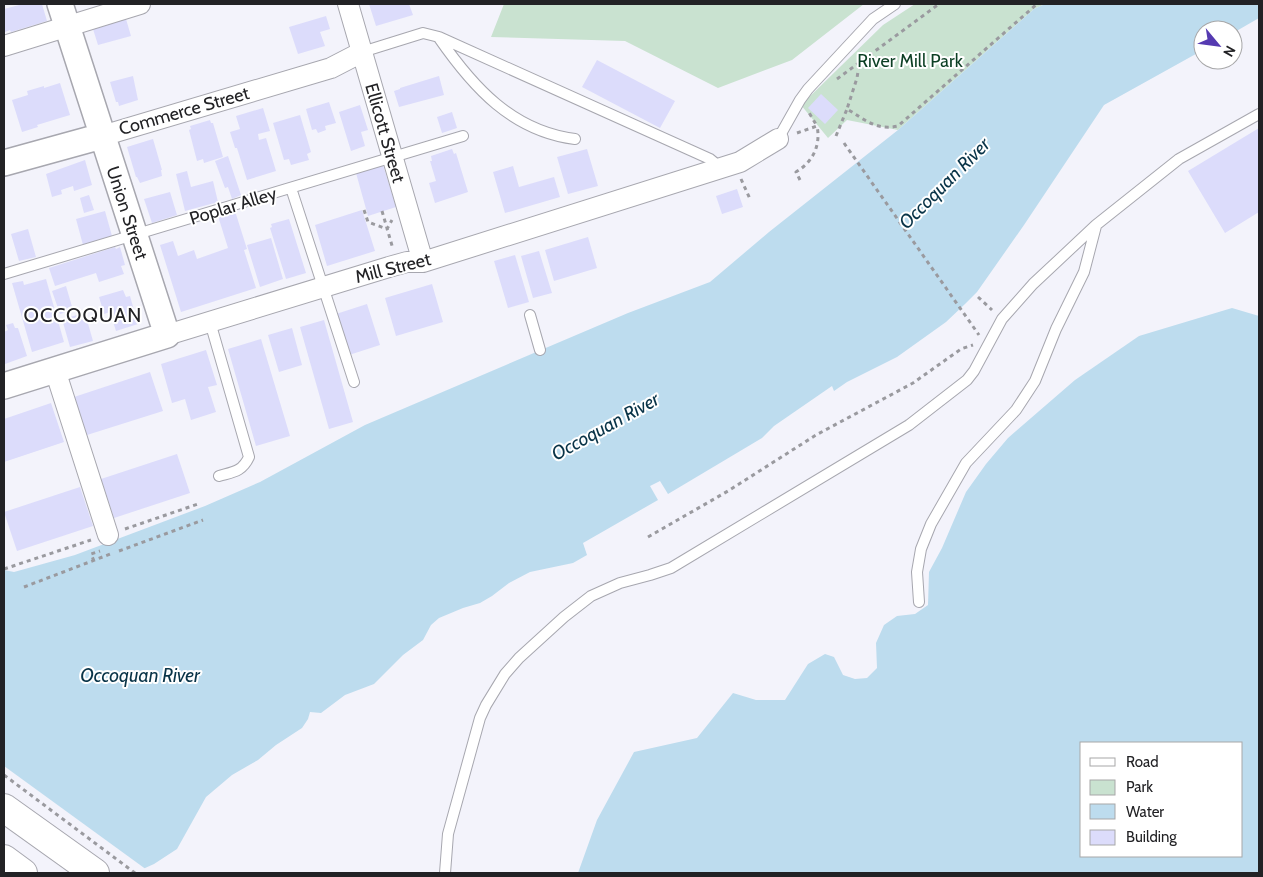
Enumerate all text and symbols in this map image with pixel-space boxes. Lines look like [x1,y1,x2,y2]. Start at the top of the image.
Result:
north arrow [1193,20,1243,70]
text: N [1219,43,1240,60]
park label: River Mill Park [857,50,964,72]
street label: Ellicott Street [360,81,410,185]
street label: Commerce Street [116,82,252,140]
water label: Occoquan River [894,132,996,234]
street label: Union Street [102,164,152,262]
street label: Poplar Alley [187,182,279,230]
street label: Mill Street [353,248,433,288]
district label: OCCOQUAN [24,303,142,327]
water label: Occoquan River [547,387,664,465]
water label: Occoquan River [80,664,201,687]
legend [1080,742,1243,857]
text: Road [1126,753,1159,771]
text: Park [1126,778,1153,796]
text: Water [1126,803,1164,821]
text: Building [1126,828,1177,846]

